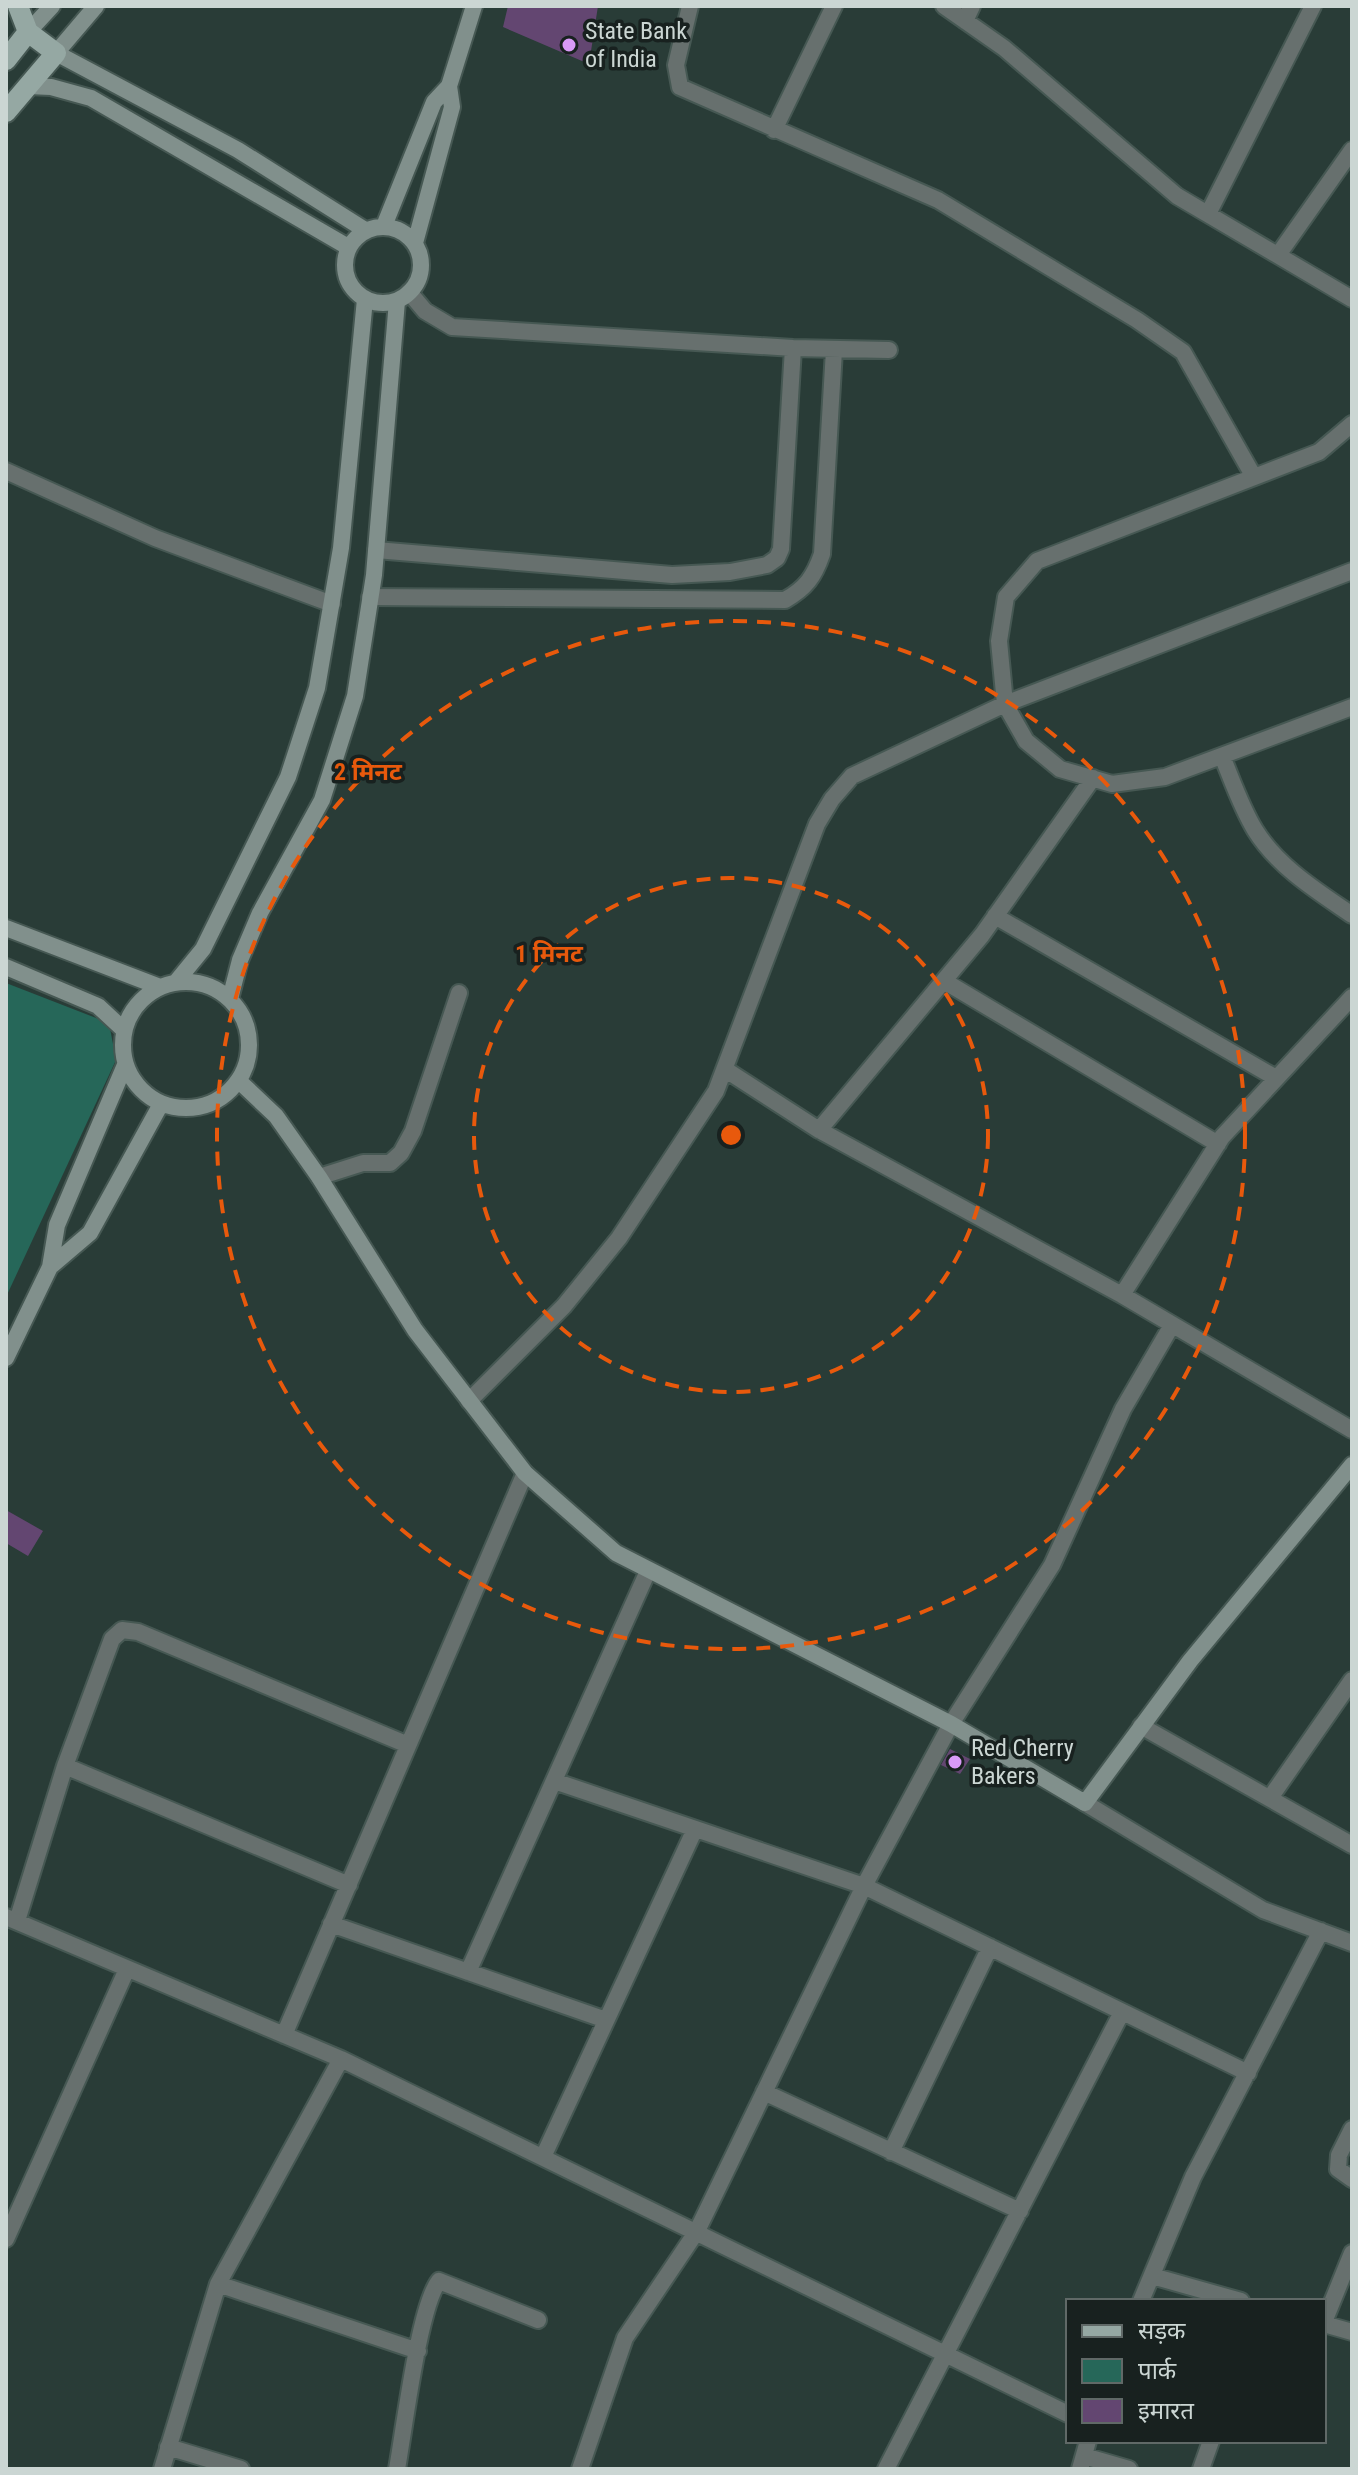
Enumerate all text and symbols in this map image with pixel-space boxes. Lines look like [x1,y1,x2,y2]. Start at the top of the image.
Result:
place label: State Bank of India [585,17,687,73]
marker: State Bank of India [560,36,578,54]
text: 2 मिनट [334,758,403,786]
text: 1 मिनट [515,940,584,968]
centre of rings [717,1121,745,1149]
place label: Red Cherry Bakers [971,1734,1074,1790]
marker: Red Cherry Bakers [946,1753,964,1771]
legend [1066,2299,1326,2443]
text: सड़क [1138,2317,1186,2345]
text: पार्क [1138,2357,1177,2385]
text: इमारत [1138,2397,1195,2425]

